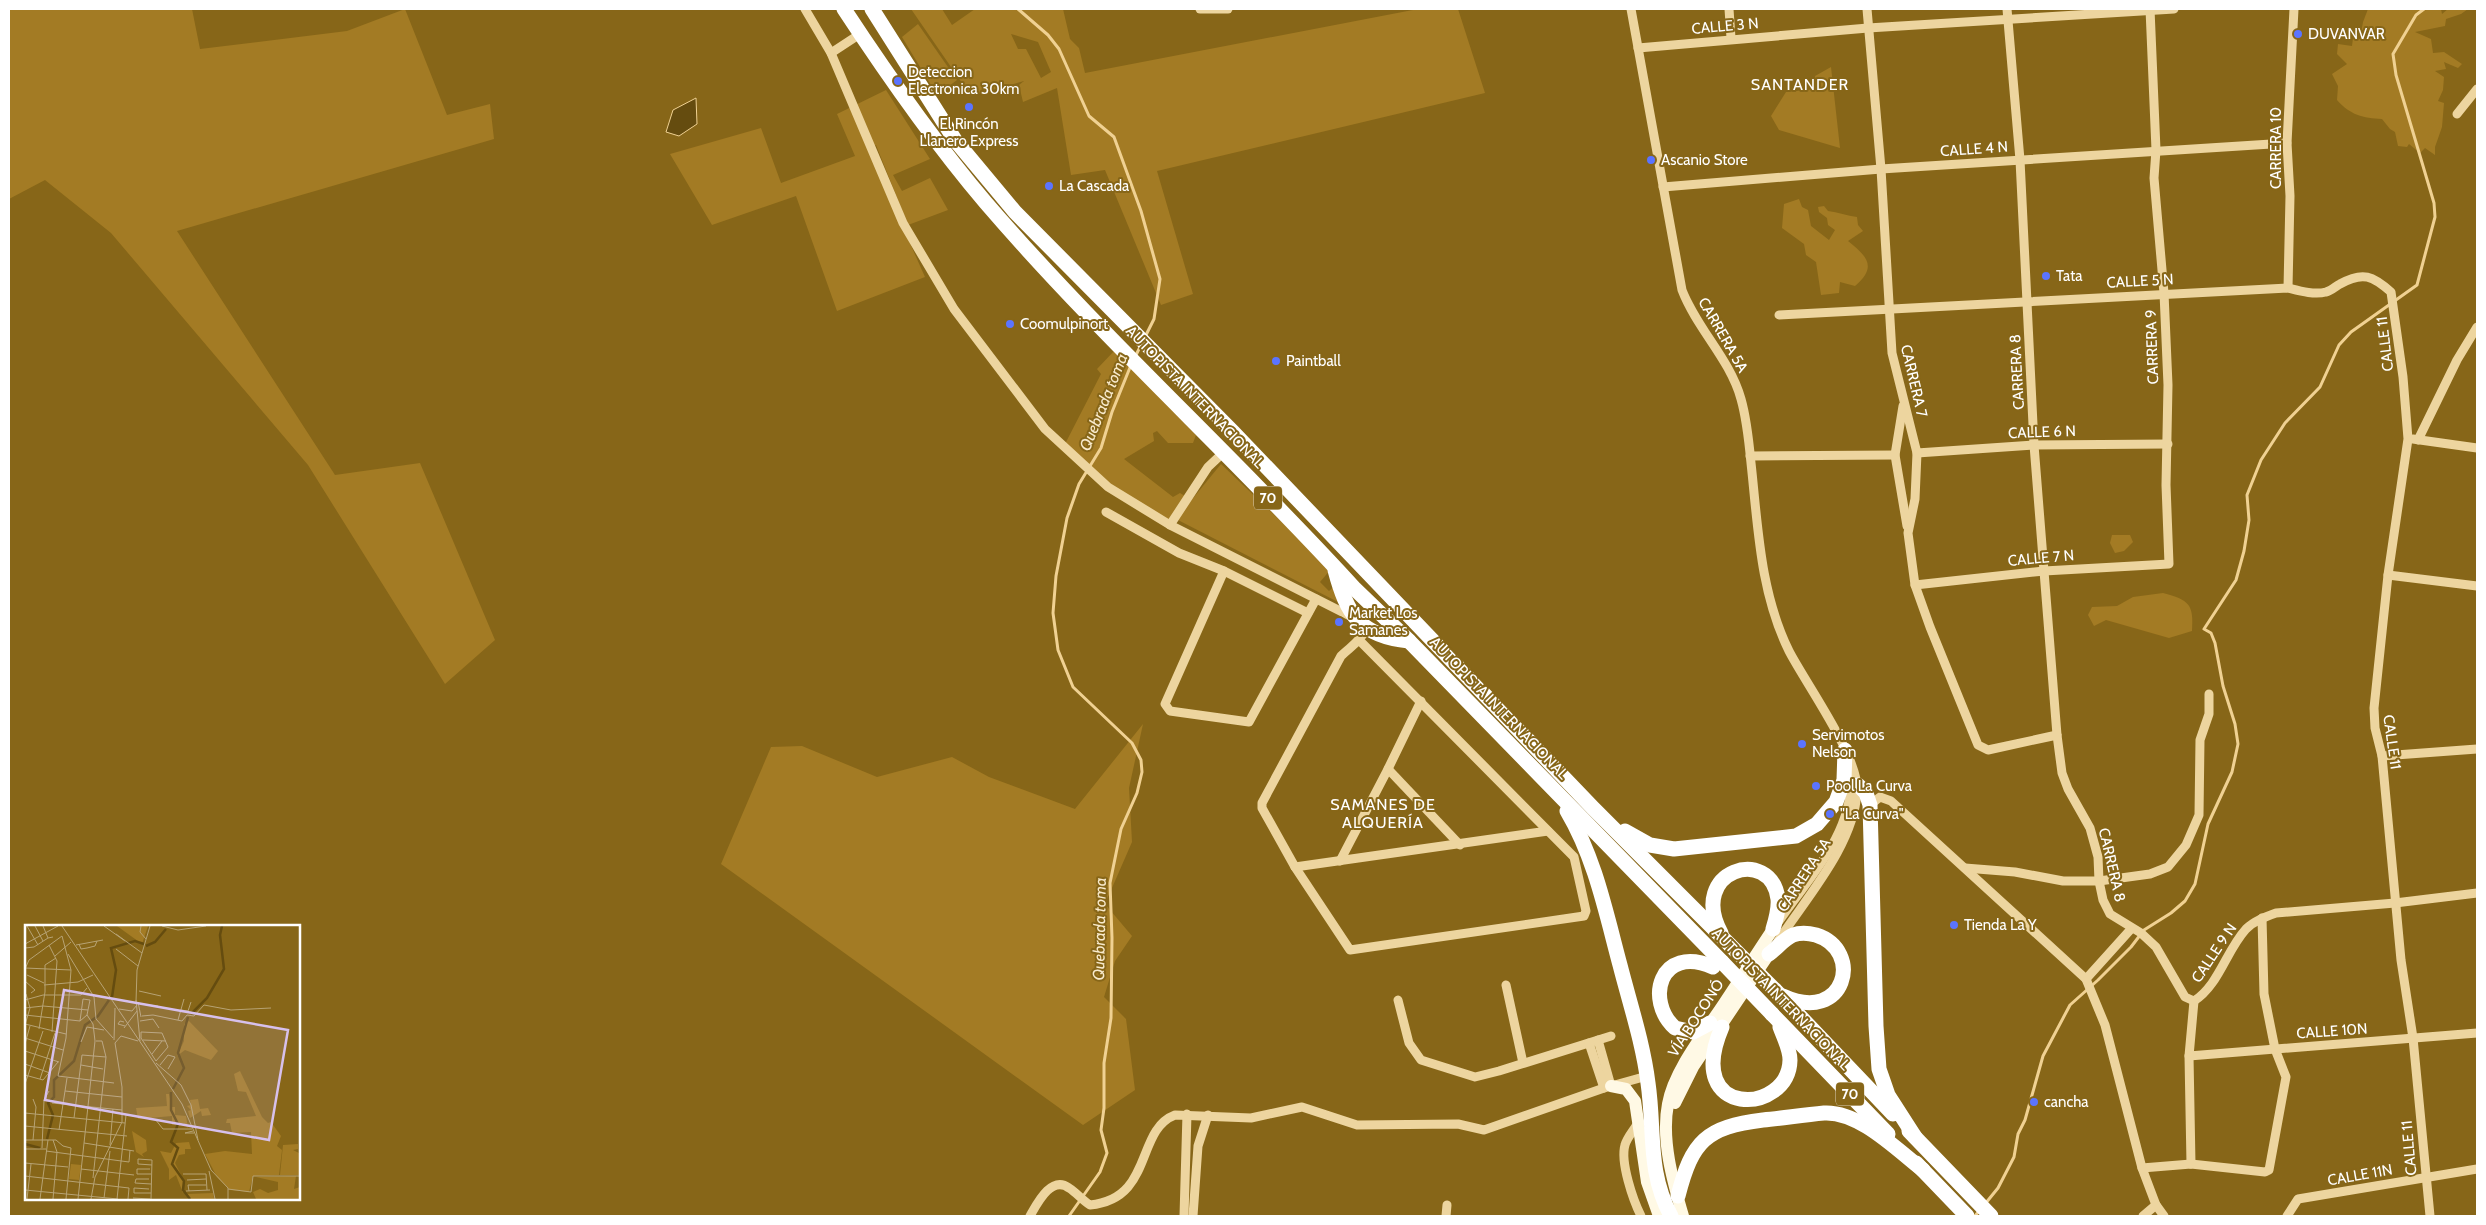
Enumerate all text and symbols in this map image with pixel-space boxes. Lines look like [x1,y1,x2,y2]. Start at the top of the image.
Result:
street label: CALLE 3 N [1691,14,1759,38]
place label: DUVANVAR [2308,25,2385,43]
marker: DUVANVAR [2292,28,2304,40]
place label: Deteccion Electronica 30km [908,63,1020,98]
marker: Deteccion Electronica 30km [892,75,904,87]
district label: SANTANDER [1751,75,1849,94]
marker: El Rincón Llanero Express [963,101,975,113]
street label: CARRERA 10 [2267,107,2285,189]
place label: El Rincón Llanero Express [920,115,1018,150]
street label: CALLE 4 N [1940,138,2008,160]
place label: Ascanio Store [1661,151,1748,169]
marker: Ascanio Store [1645,154,1657,166]
place label: La Cascada [1059,177,1130,195]
marker: La Cascada [1043,180,1055,192]
place label: Tata [2056,267,2083,285]
marker: Tata [2040,270,2052,282]
street label: CALLE 5 N [2106,270,2174,292]
street label: CARRERA 5A [1694,294,1752,376]
street label: CARRERA 9 [2142,309,2162,385]
place label: Coomulpinort [1020,315,1108,333]
street label: CALLE 11 [2373,316,2397,372]
marker: Coomulpinort [1004,318,1016,330]
street label: AUTOPISTA INTERNACIONAL [1122,322,1268,472]
street label: CARRERA 8 [2006,334,2028,410]
street label: CARRERA 7 [1897,343,1931,420]
water label: Quebrada toma [1075,351,1132,453]
place label: Paintball [1286,352,1341,370]
marker: Paintball [1270,355,1282,367]
street label: CALLE 6 N [2008,422,2076,442]
road number: 70 [1254,486,1282,509]
street label: CALLE 7 N [2007,546,2075,570]
place label: Market Los Samanes [1349,604,1417,639]
marker: Market Los Samanes [1333,616,1345,628]
street label: AUTOPISTA INTERNACIONAL [1426,633,1572,783]
street label: CALLE 11 [2379,714,2405,770]
place label: Servimotos Nelson [1812,726,1885,761]
marker: Servimotos Nelson [1796,738,1808,750]
place label: Pool La Curva [1826,777,1913,795]
marker: Pool La Curva [1810,780,1822,792]
district label: SAMANES DE ALQUERÍA [1330,795,1436,832]
place label: "La Curva" [1840,805,1904,823]
marker: "La Curva" [1824,808,1836,820]
street label: CARRERA 8 [2095,826,2129,904]
street label: CARRERA 5A [1774,834,1835,915]
water label: Quebrada toma [1089,877,1110,981]
place label: Tienda La Y [1964,916,2037,934]
marker: Tienda La Y [1948,919,1960,931]
street label: CALLE 9 N [2188,920,2240,986]
street label: AUTOPISTA INTERNACIONAL [1708,924,1854,1074]
inset map [25,925,300,1200]
street label: VÍA BOCONÓ [1663,975,1728,1060]
street label: CALLE 10N [2296,1020,2368,1042]
road number: 70 [1836,1082,1864,1106]
place label: cancha [2044,1093,2089,1111]
marker: cancha [2028,1096,2040,1108]
street label: CALLE 11 [2398,1120,2420,1176]
street label: CALLE 11N [2326,1160,2394,1190]

